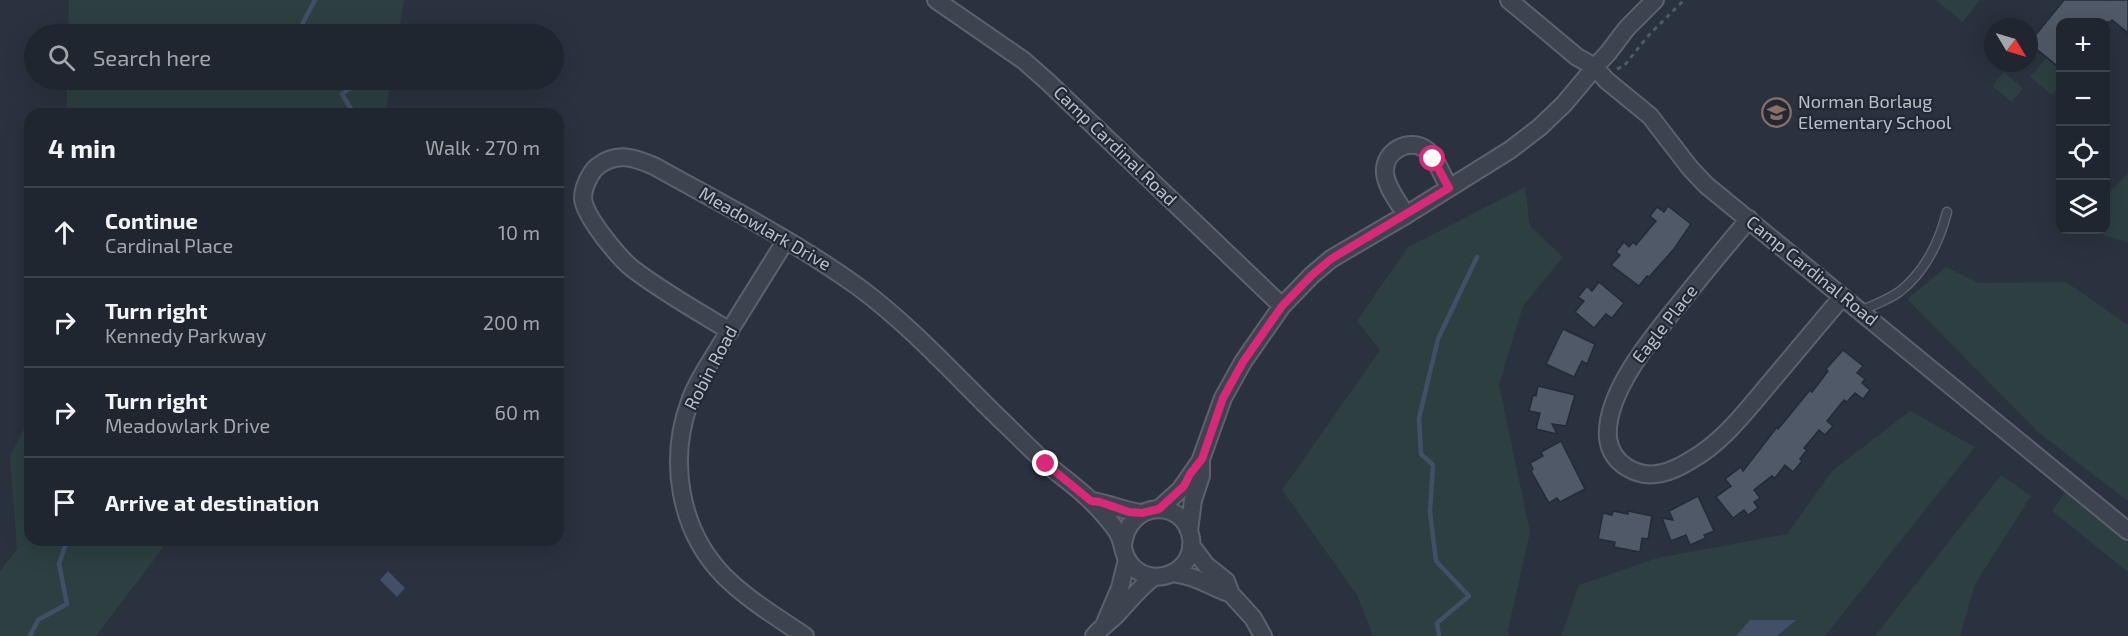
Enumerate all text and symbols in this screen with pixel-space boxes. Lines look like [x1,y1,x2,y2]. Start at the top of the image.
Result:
north arrow [1984,18,2038,72]
map controls [2056,18,2110,234]
button: + [2056,18,2110,72]
search box [24,24,564,90]
icon: search [45,41,78,74]
text: Search here [93,44,211,70]
button: − [2056,72,2110,126]
street label: Camp Cardinal Road [1049,81,1182,210]
place label: Norman Borlaug Elementary School [1798,90,1952,133]
school or university icon: Norman Borlaug Elementary School [1761,96,1793,128]
button: locate [2056,126,2110,180]
text: 4 min [48,132,116,163]
text: Walk · 270 m [425,135,540,159]
route start [1419,145,1445,171]
button: layers [2056,180,2110,234]
street label: Meadowlark Drive [696,181,835,275]
text: Continue [105,207,198,233]
street label: Camp Cardinal Road [1742,210,1883,330]
icon: ahead [48,216,81,249]
text: 10 m [498,220,540,244]
text: Cardinal Place [105,233,233,257]
street label: Eagle Place [1627,280,1702,367]
text: Turn right [105,297,207,323]
icon: right [48,306,81,339]
text: 200 m [483,310,540,334]
street label: Robin Road [679,322,741,413]
text: Kennedy Parkway [105,323,266,347]
text: Turn right [105,387,207,413]
icon: right [48,396,81,429]
text: 60 m [495,400,540,424]
text: Meadowlark Drive [105,413,270,437]
route end [1032,450,1058,476]
icon: arrive [48,486,81,519]
text: Arrive at destination [105,489,319,515]

